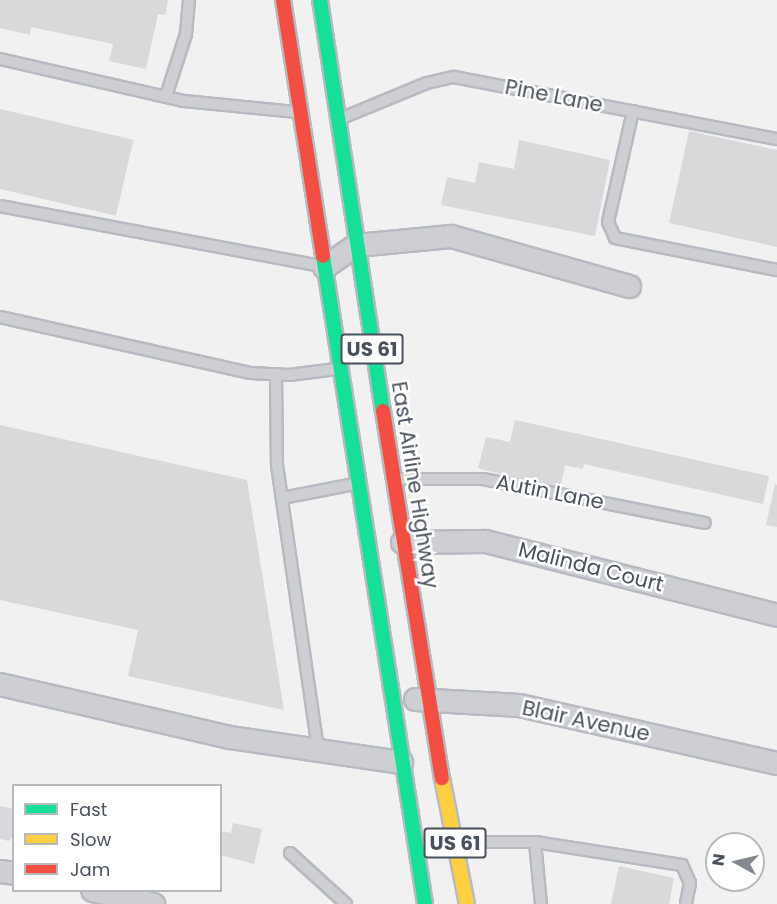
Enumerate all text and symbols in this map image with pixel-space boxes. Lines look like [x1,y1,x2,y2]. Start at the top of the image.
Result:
street label: Pine Lane [503,74,605,118]
road number: US 61 [340,332,404,366]
street label: East Airline Highway [386,380,444,590]
street label: Autin Lane [494,469,606,515]
street label: Malinda Court [516,537,666,597]
street label: Blair Avenue [520,695,652,747]
legend [12,784,222,892]
text: Fast [70,797,107,822]
road number: US 61 [424,826,486,860]
text: Slow [70,827,111,852]
north arrow [705,832,765,892]
text: N [706,852,731,867]
text: Jam [70,857,110,882]

